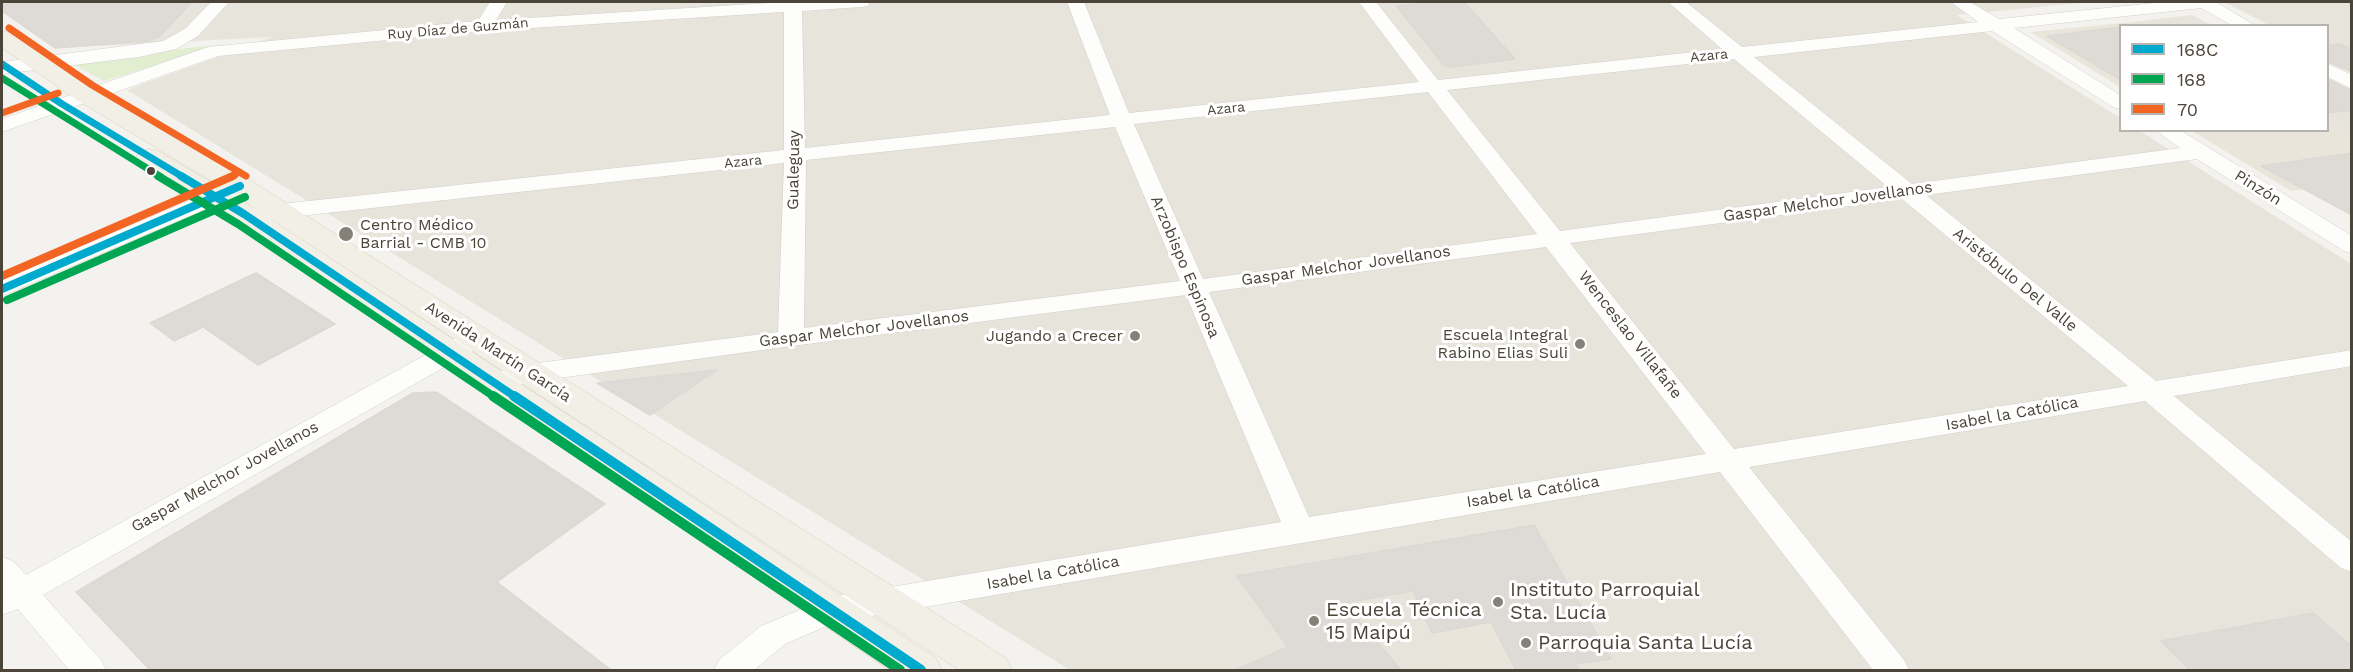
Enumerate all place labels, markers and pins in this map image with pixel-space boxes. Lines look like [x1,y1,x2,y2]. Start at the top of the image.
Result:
unlabelled marker [145,165,157,177]
place label: Centro Médico Barrial - CMB 10 [360,215,487,253]
marker: Centro Médico Barrial - CMB 10 [337,225,355,243]
place label: Escuela Integral Rabino Elias Suli [1438,325,1568,363]
place label: Jugando a Crecer [986,326,1123,346]
marker: Jugando a Crecer [1128,329,1142,343]
marker: Escuela Integral Rabino Elias Suli [1573,337,1587,351]
place label: Instituto Parroquial Sta. Lucía [1510,578,1700,625]
marker: Instituto Parroquial Sta. Lucía [1491,595,1505,609]
place label: Escuela Técnica 15 Maipú [1326,598,1481,645]
marker: Escuela Técnica 15 Maipú [1307,614,1321,628]
place label: Parroquia Santa Lucía [1538,631,1752,655]
marker: Parroquia Santa Lucía [1519,636,1533,650]

